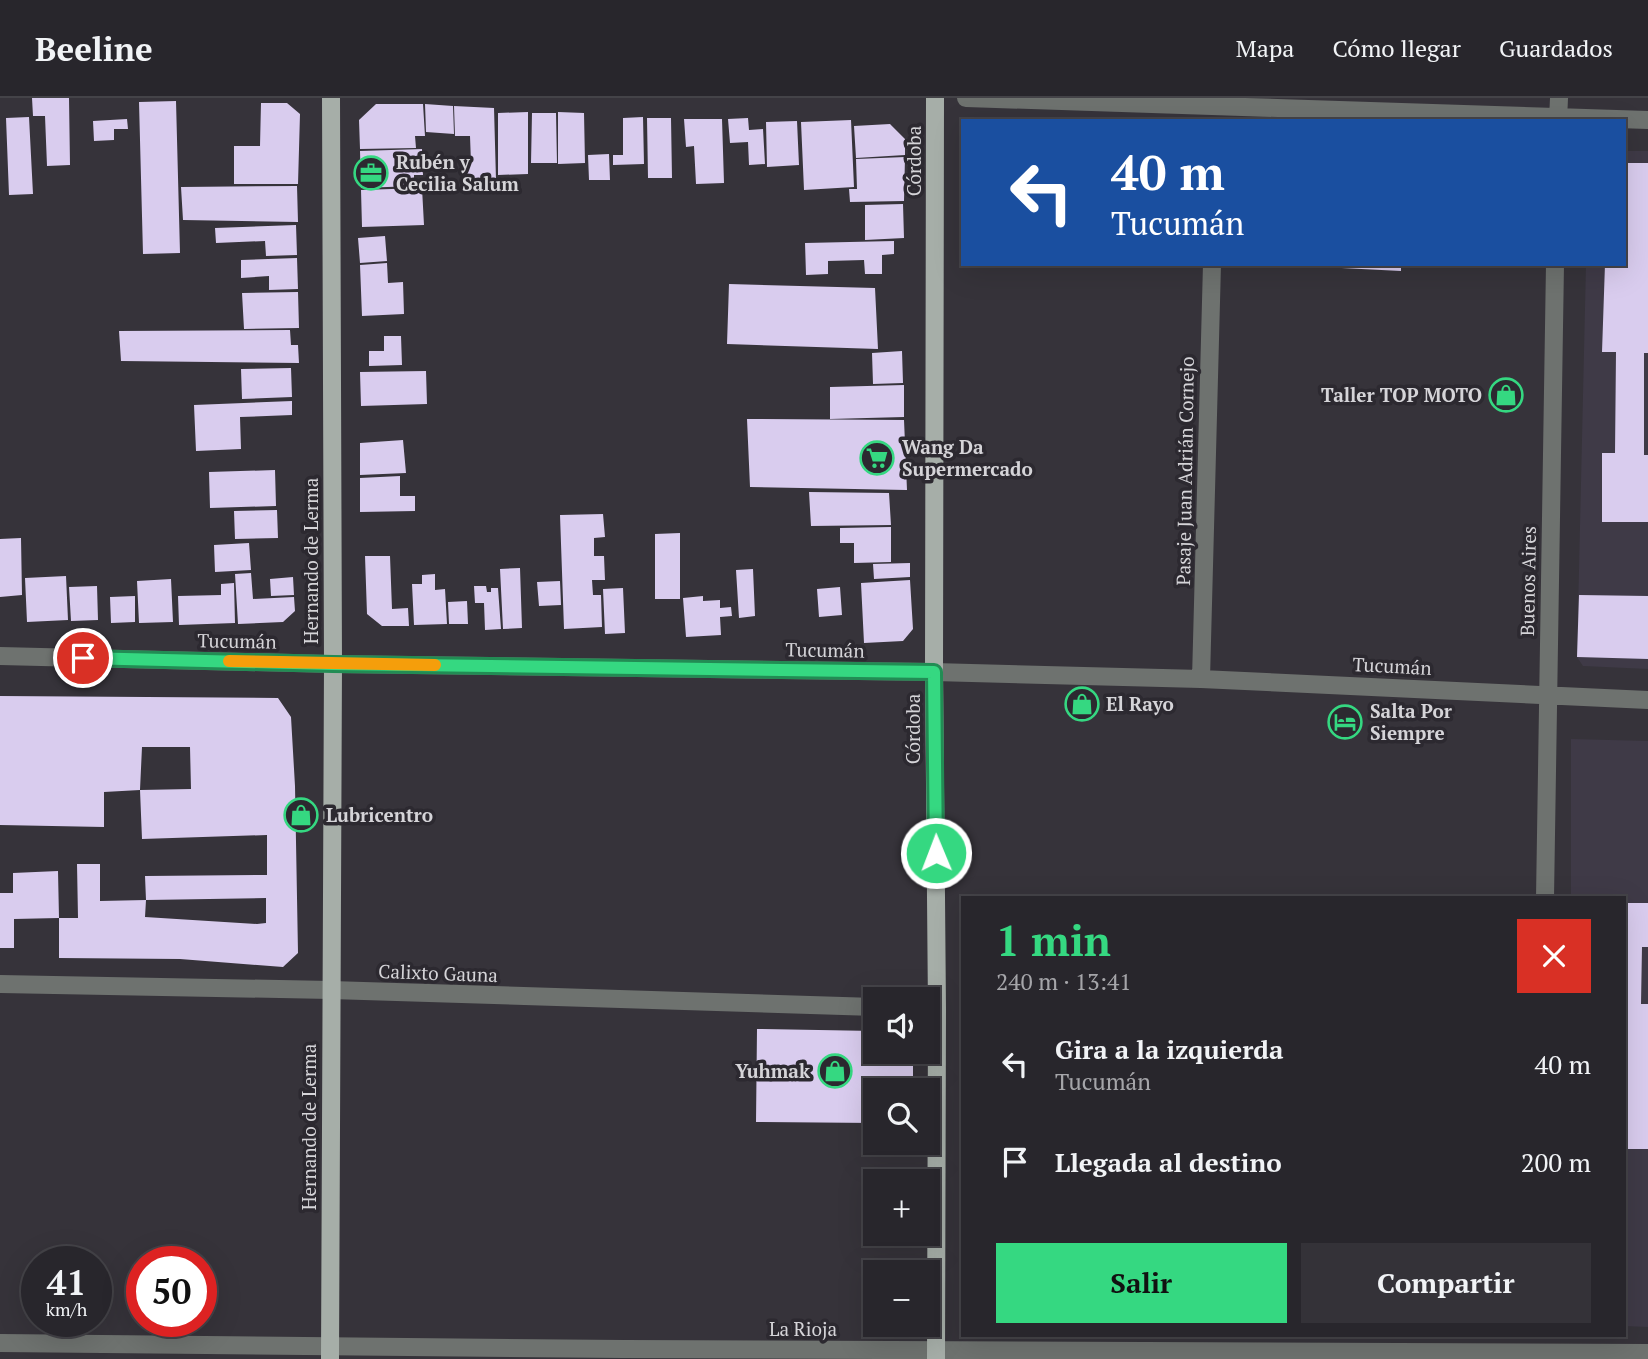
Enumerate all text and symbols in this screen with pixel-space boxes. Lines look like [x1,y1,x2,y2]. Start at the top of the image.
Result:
text: Beeline [35,27,153,70]
text: Mapa [1236,32,1294,64]
text: Cómo llegar [1332,32,1461,64]
text: Guardados [1499,32,1613,64]
street label: Córdoba [901,125,926,196]
text: 40 m [1111,139,1225,204]
icon: left [996,147,1087,238]
place label: Rubén y Cecilia Salum [396,149,519,196]
office icon: Rubén y Cecilia Salum [352,154,390,192]
text: Tucumán [1111,202,1244,244]
street label: Pasaje Juan Adrián Cornejo [1170,356,1199,586]
shop icon: Taller TOP MOTO [1487,376,1525,414]
place label: Taller TOP MOTO [1321,382,1482,407]
place label: Wang Da Supermercado [902,434,1033,481]
supermarket icon: Wang Da Supermercado [858,439,896,477]
street label: Hernando de Lerma [298,477,323,644]
street label: Buenos Aires [1514,526,1541,636]
street label: Tucumán [197,627,277,654]
pin [53,628,113,688]
street label: Tucumán [785,636,865,663]
icon: arrive [64,639,102,677]
street label: Tucumán [1352,651,1432,680]
shop icon: El Rayo [1063,685,1101,723]
place label: El Rayo [1106,691,1174,716]
street label: Córdoba [900,693,925,764]
place label: Salta Por Siempre [1370,698,1453,745]
hotel icon: Salta Por Siempre [1326,703,1364,741]
shop icon: Lubricentro [282,796,320,834]
place label: Lubricentro [326,802,433,827]
position arrow [899,816,973,890]
text: 1 min [996,912,1111,968]
button: close [1517,919,1591,993]
street label: Calixto Gauna [378,958,499,987]
text: 240 m · 13:41 [996,966,1131,997]
map controls [863,987,940,1337]
button: sound [863,987,940,1064]
text: Gira a la izquierda [1055,1032,1283,1066]
street label: Hernando de Lerma [296,1043,321,1210]
icon: left [996,1045,1034,1083]
text: 40 m [1535,1047,1591,1081]
shop icon: Yuhmak [816,1052,854,1090]
place label: Yuhmak [735,1058,811,1083]
text: Tucumán [1055,1066,1151,1097]
button: search [863,1078,940,1155]
icon: arrive [996,1143,1034,1181]
text: Llegada al destino [1055,1145,1282,1179]
text: 200 m [1521,1145,1591,1179]
button: + [863,1169,940,1246]
button: Salir [996,1243,1287,1323]
button: Compartir [1301,1243,1591,1323]
speed limit sign: 50 [126,1246,217,1337]
text: 41 [47,1259,86,1305]
button: − [863,1260,940,1337]
text: km/h [46,1297,87,1321]
street label: La Rioja [769,1316,837,1341]

